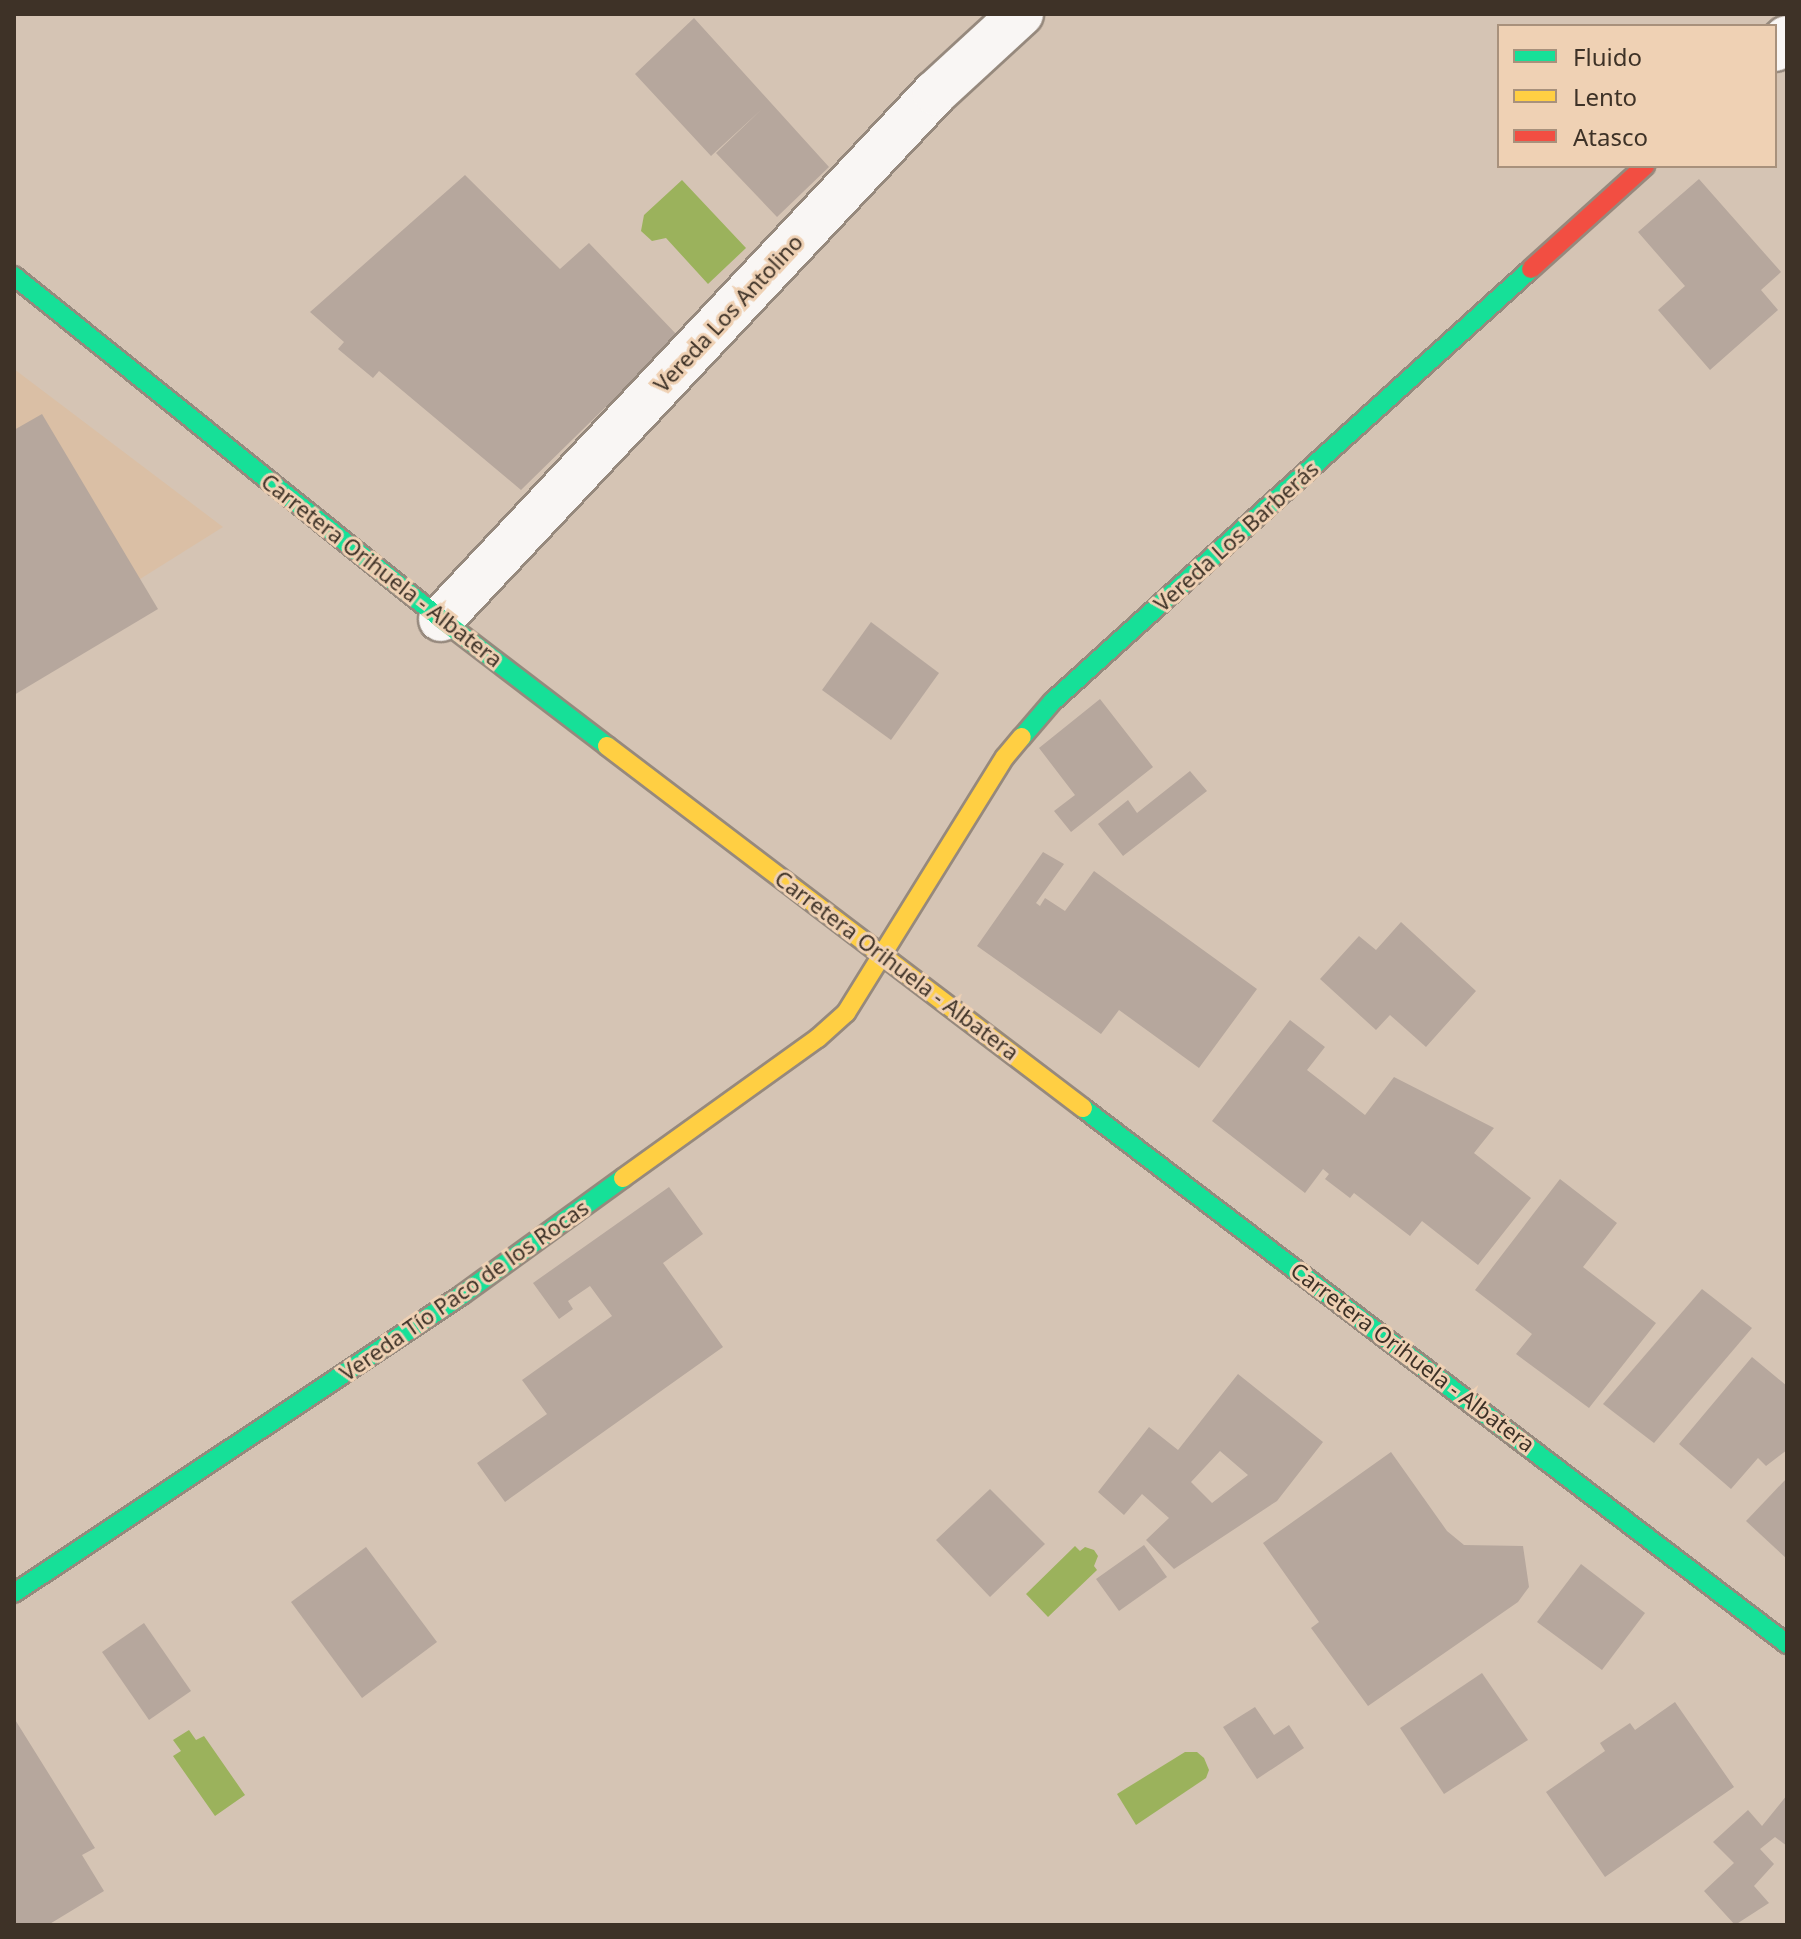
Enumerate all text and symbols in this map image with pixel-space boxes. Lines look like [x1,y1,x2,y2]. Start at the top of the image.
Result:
legend [1497,24,1777,168]
text: Fluido [1573,40,1642,73]
text: Lento [1573,80,1637,113]
text: Atasco [1573,120,1648,153]
street label: Vereda Los Antolino [648,229,808,397]
street label: Vereda Los Barberás [1148,455,1324,617]
street label: Carretera Orihuela - Albatera [256,468,508,672]
street label: Carretera Orihuela - Albatera [770,865,1024,1065]
street label: Vereda Tío Paco de los Rocas [335,1194,593,1386]
street label: Carretera Orihuela - Albatera [1286,1257,1540,1457]

